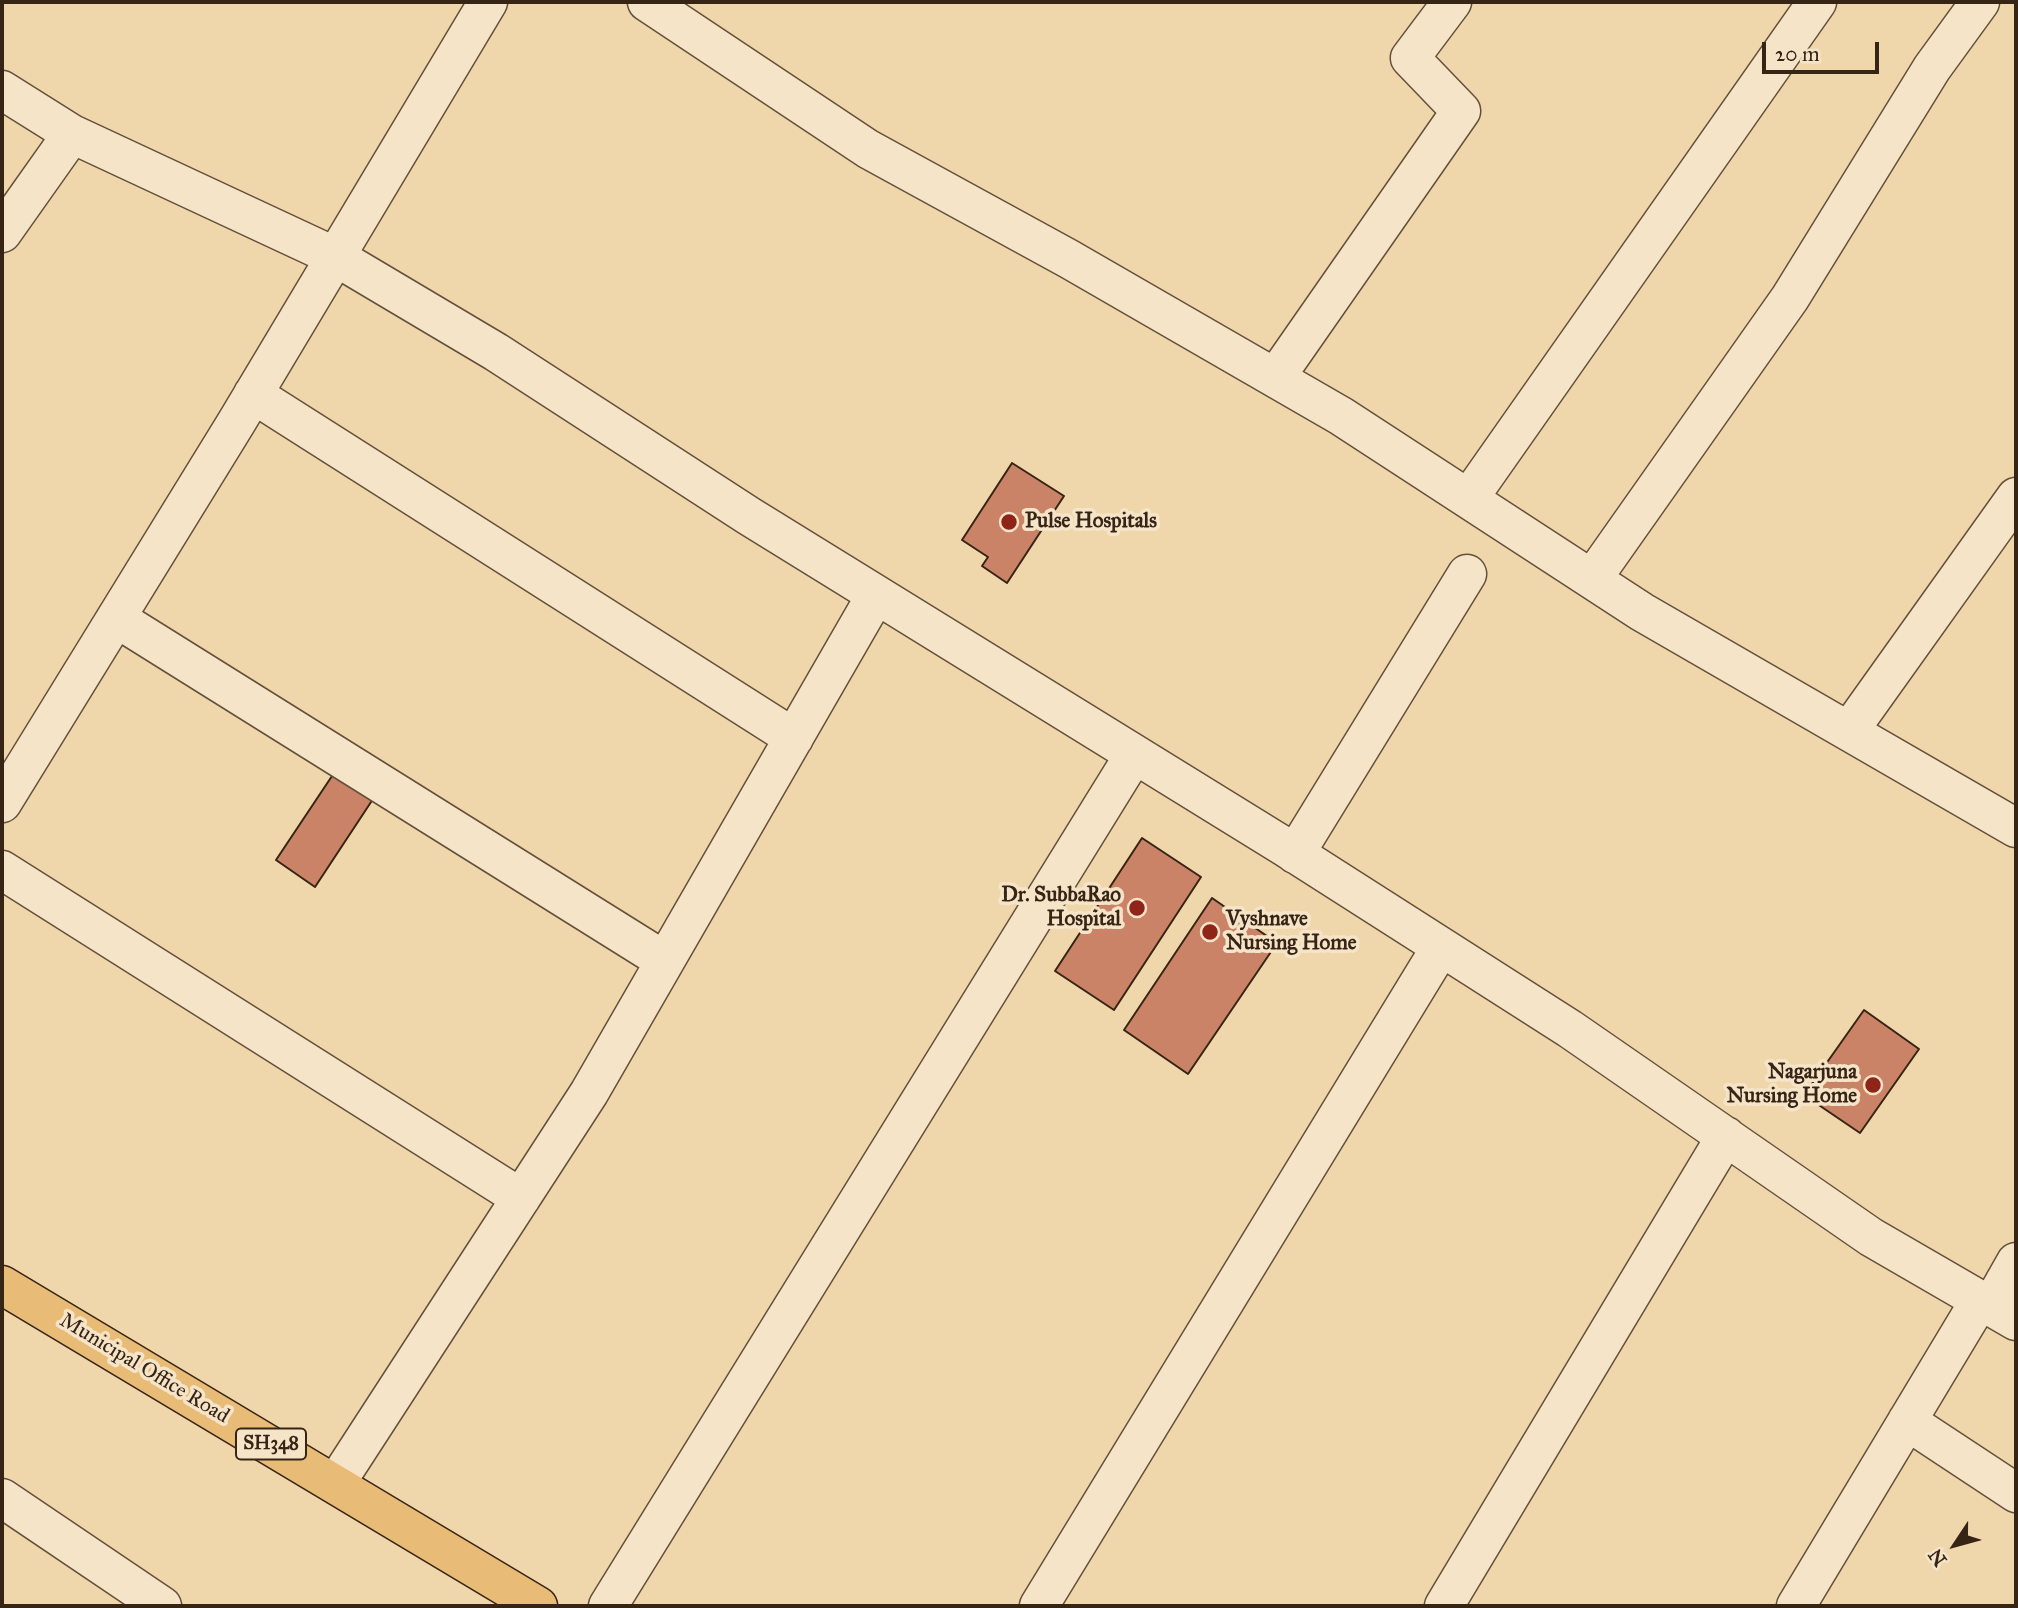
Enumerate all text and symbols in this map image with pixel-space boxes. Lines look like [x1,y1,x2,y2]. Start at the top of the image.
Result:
scale bar [1766,28,1883,72]
text: 20 m [1775,41,1820,67]
place label: Pulse Hospitals [1025,509,1157,535]
marker: Pulse Hospitals [999,512,1019,532]
place label: Dr. SubbaRao Hospital [1001,883,1121,933]
marker: Dr. SubbaRao Hospital [1127,898,1147,918]
place label: Vyshnave Nursing Home [1226,907,1357,957]
marker: Vyshnave Nursing Home [1200,922,1220,942]
place label: Nagarjuna Nursing Home [1726,1060,1857,1110]
marker: Nagarjuna Nursing Home [1863,1075,1883,1095]
street label: Municipal Office Road [55,1308,233,1430]
road number: SH348 [236,1428,306,1460]
north arrow [1920,1510,1990,1580]
text: N [1924,1544,1952,1571]

